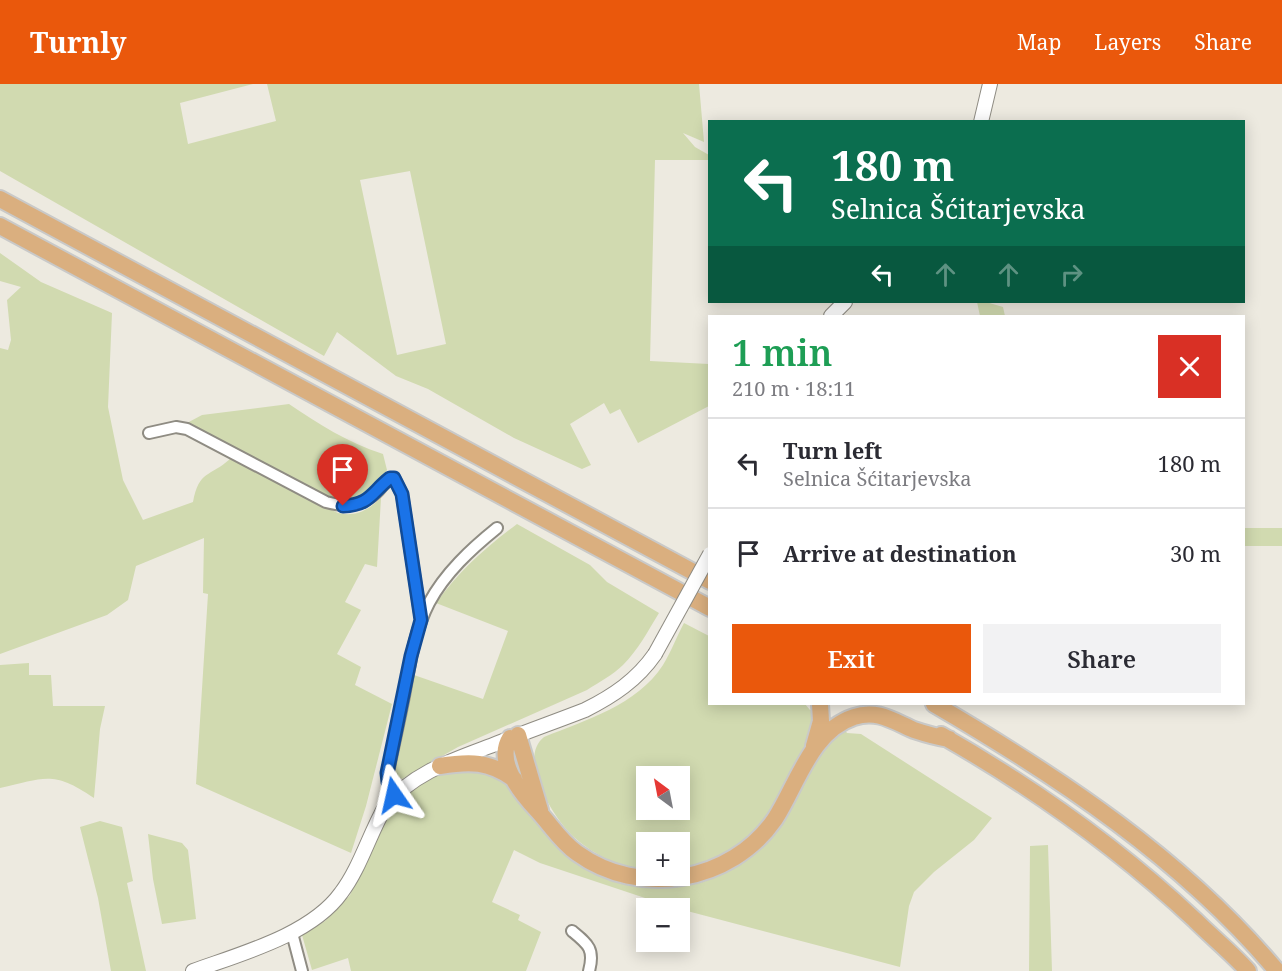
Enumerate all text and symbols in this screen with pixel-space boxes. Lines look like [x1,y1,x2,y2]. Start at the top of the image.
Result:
text: Turnly [30,23,126,61]
text: Map [1017,28,1061,56]
text: Layers [1094,28,1161,56]
text: Share [1194,28,1252,56]
text: 180 m [831,136,955,193]
icon: left [732,144,810,222]
text: Selnica Šćitarjevska [831,190,1085,227]
icon: left [866,258,899,291]
icon: ahead [929,258,962,291]
icon: ahead [992,258,1025,291]
icon: right [1055,258,1088,291]
text: 1 min [732,328,833,377]
button: close [1158,335,1221,398]
text: 210 m · 18:11 [732,375,855,402]
text: Turn left [783,435,882,465]
pin [317,444,368,506]
icon: left [732,447,765,480]
text: 180 m [1158,448,1221,478]
icon: arrive [326,453,359,486]
text: Selnica Šćitarjevska [783,465,971,492]
icon: arrive [732,537,765,570]
text: Arrive at destination [783,538,1017,568]
text: 30 m [1170,538,1221,568]
button: Exit [732,624,971,693]
button: Share [983,624,1221,693]
position arrow [362,763,426,827]
north arrow [636,766,690,820]
map controls [636,766,690,952]
button: + [636,832,690,886]
button: − [636,898,690,952]

